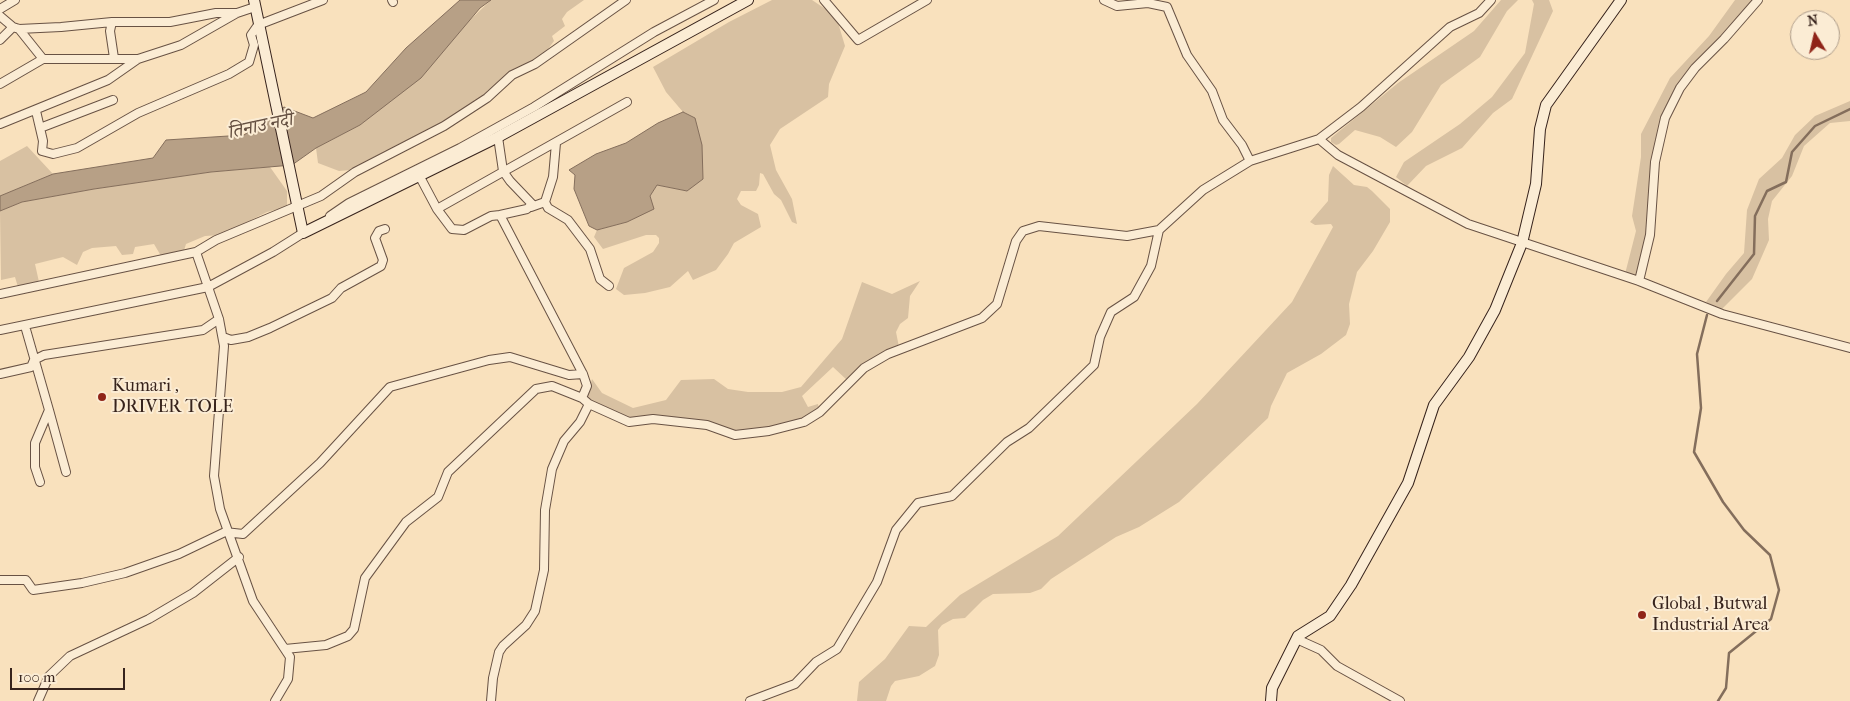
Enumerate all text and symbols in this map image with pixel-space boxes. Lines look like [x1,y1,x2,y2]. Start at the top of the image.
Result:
north arrow [1790,10,1840,60]
text: N [1806,11,1819,30]
water label: तिनाउ नदी [225,109,295,145]
place label: Kumari , DRIVER TOLE [112,376,233,418]
marker: Kumari , DRIVER TOLE [96,391,108,403]
place label: Global , Butwal Industrial Area [1652,594,1769,636]
marker: Global , Butwal Industrial Area [1636,609,1648,621]
scale bar [12,658,128,690]
text: 100 m [18,668,56,686]

